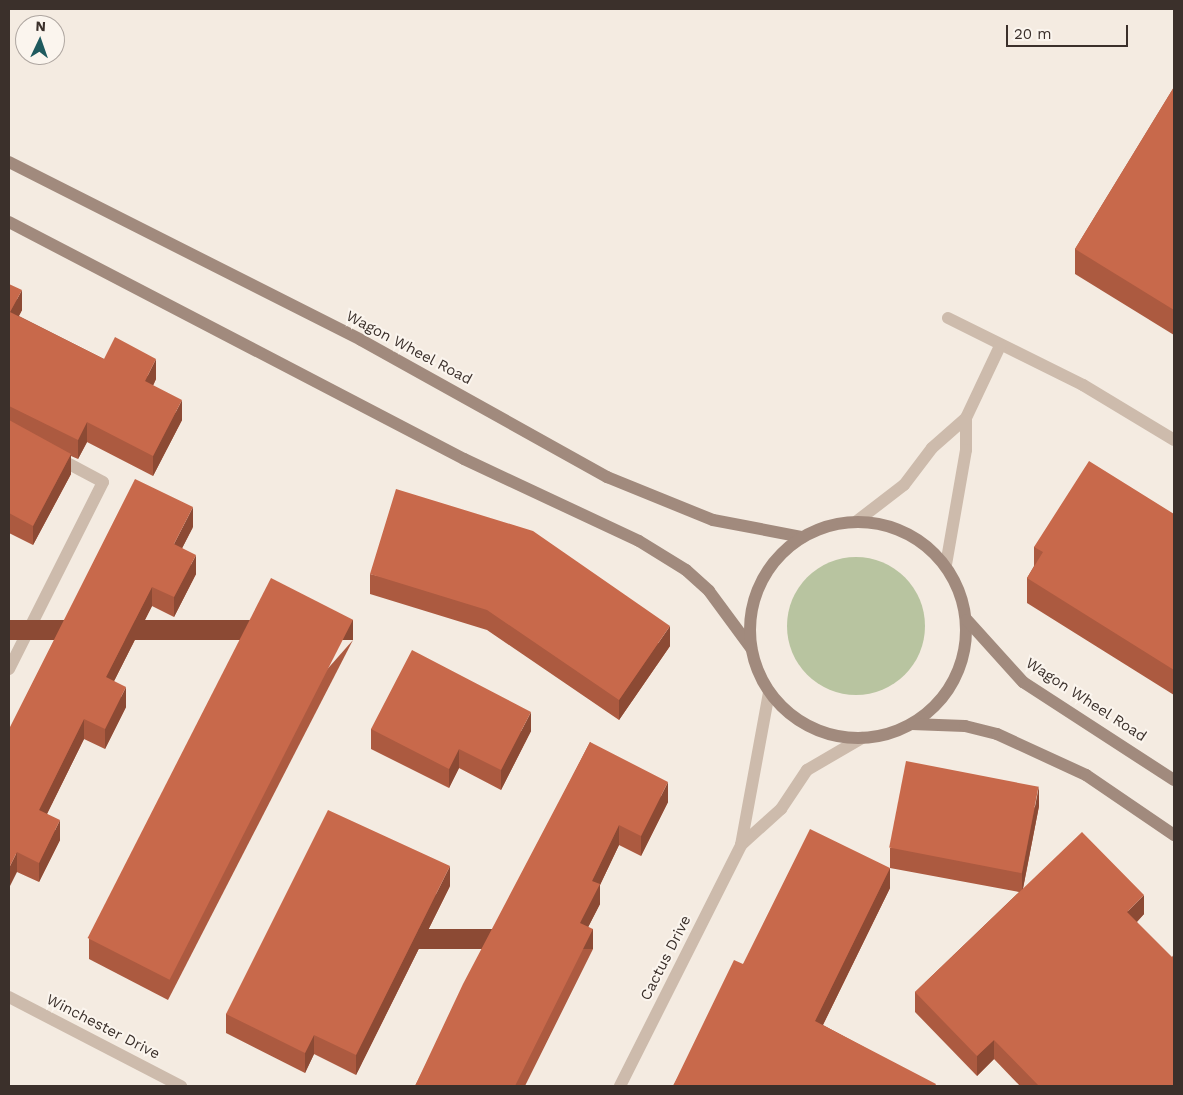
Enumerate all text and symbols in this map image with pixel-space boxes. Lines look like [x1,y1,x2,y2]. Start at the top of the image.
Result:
north arrow [15,15,65,65]
scale bar [1008,15,1130,47]
text: N [35,18,46,34]
text: 20 m [1014,25,1052,43]
street label: Wagon Wheel Road [343,307,475,389]
street label: Wagon Wheel Road [1022,654,1150,746]
street label: Cactus Drive [637,912,695,1004]
street label: Winchester Drive [43,991,163,1063]

